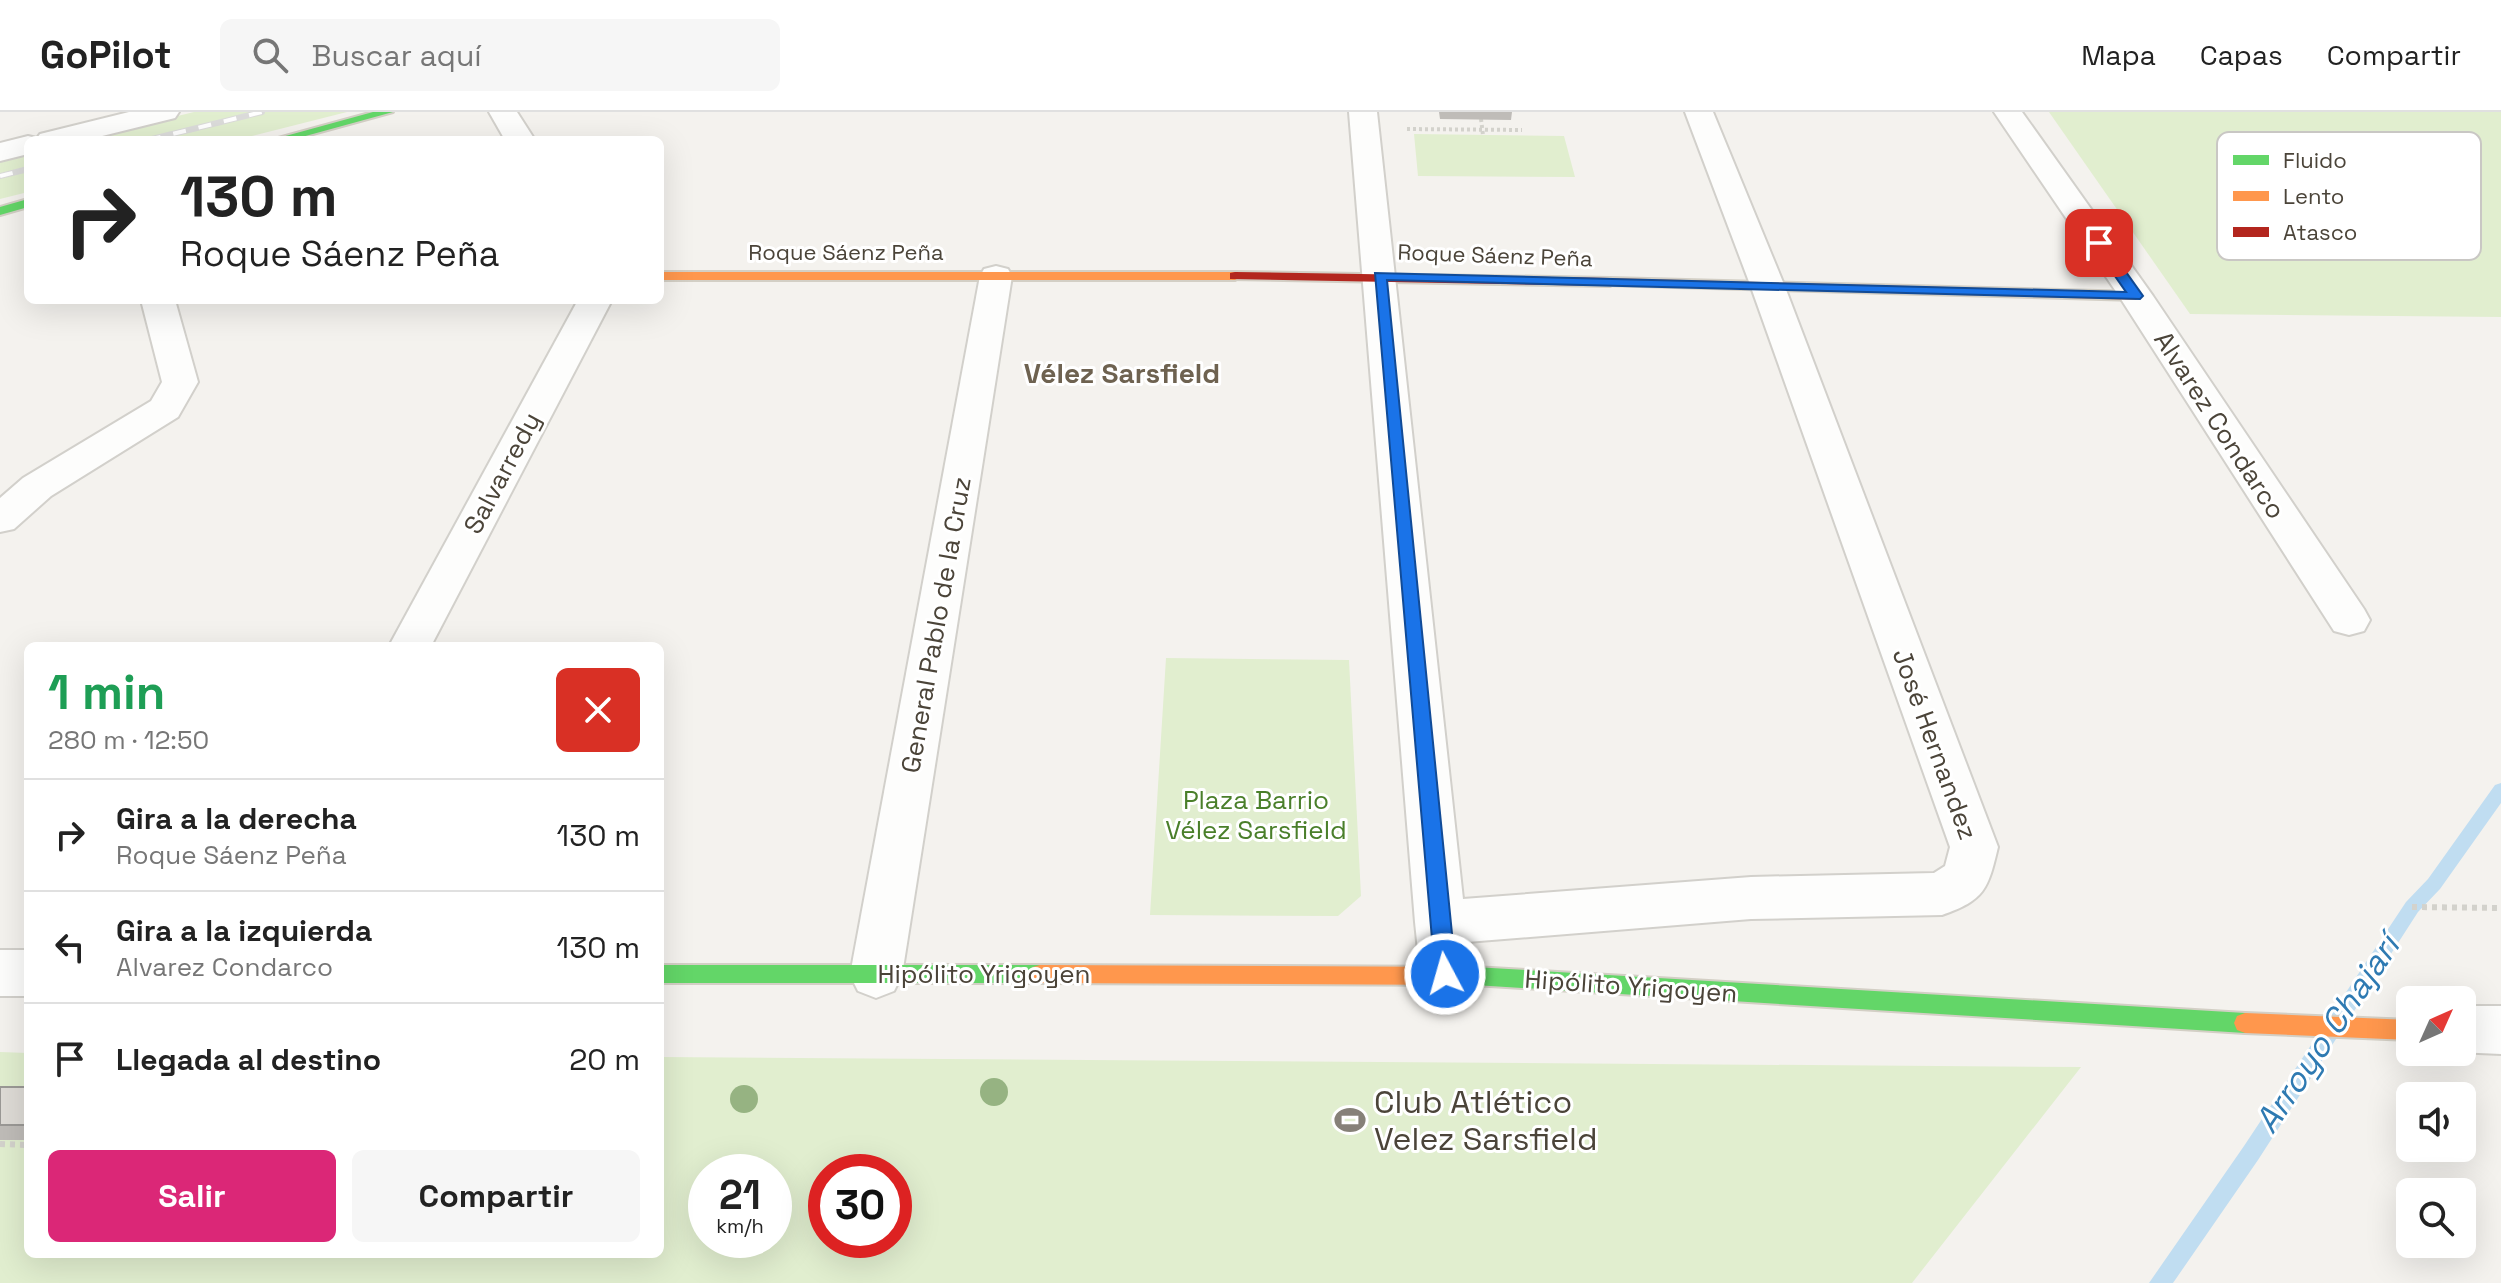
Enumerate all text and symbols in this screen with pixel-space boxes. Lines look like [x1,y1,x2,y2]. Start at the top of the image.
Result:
search box [220,19,780,91]
text: GoPilot [40,31,172,79]
icon: search [248,33,292,77]
text: Buscar aquí [312,36,482,75]
text: Mapa [2081,37,2156,73]
text: Capas [2200,37,2283,73]
text: Compartir [2327,37,2461,73]
legend [2217,132,2481,260]
text: Fluido [2283,146,2347,174]
text: 130 m [180,161,338,232]
icon: right [48,168,152,272]
text: Lento [2283,182,2344,210]
pin [2065,209,2133,277]
text: Atasco [2283,218,2357,246]
icon: arrive [2077,221,2121,265]
text: Roque Sáenz Peña [180,231,500,277]
street label: Roque Sáenz Peña [748,238,944,266]
street label: Roque Sáenz Peña [1397,238,1593,272]
street label: Alvarez Condarco [2147,325,2293,525]
district label: Vélez Sarsfield [1024,355,1220,391]
street label: Salvarredy [456,406,548,540]
street label: General Pablo de la Cruz [893,474,979,776]
street label: José Hernandez [1885,644,1985,844]
text: 1 min [48,662,165,723]
button: close [556,668,640,752]
text: 280 m · 12:50 [48,723,209,757]
park label: Plaza Barrio Vélez Sarsfield [1165,783,1347,847]
text: Gira a la derecha [116,799,357,838]
icon: right [48,813,92,857]
text: 130 m [557,816,640,855]
text: Roque Sáenz Peña [116,838,347,872]
text: Gira a la izquierda [116,911,372,950]
water label: Arroyo Chajarí [2245,921,2413,1141]
icon: left [48,925,92,969]
text: 130 m [557,928,640,967]
position arrow [1403,932,1487,1016]
text: Alvarez Condarco [116,950,333,984]
street label: Hipólito Yrigoyen [877,957,1091,991]
street label: Hipólito Yrigoyen [1524,962,1738,1010]
north arrow [2396,986,2476,1066]
map controls [2396,986,2476,1258]
icon: arrive [48,1037,92,1081]
text: Llegada al destino [116,1040,381,1079]
text: 20 m [569,1040,640,1079]
place label: Club Atlético Velez Sarsfield [1374,1082,1598,1159]
button: sound [2396,1082,2476,1162]
sports icon: Club Atlético Velez Sarsfield [1333,1103,1367,1137]
button: Salir [48,1150,336,1242]
button: Compartir [352,1150,640,1242]
speed limit sign: 30 [808,1154,912,1258]
text: 21 [719,1170,761,1221]
button: search [2396,1178,2476,1258]
text: km/h [716,1213,764,1239]

